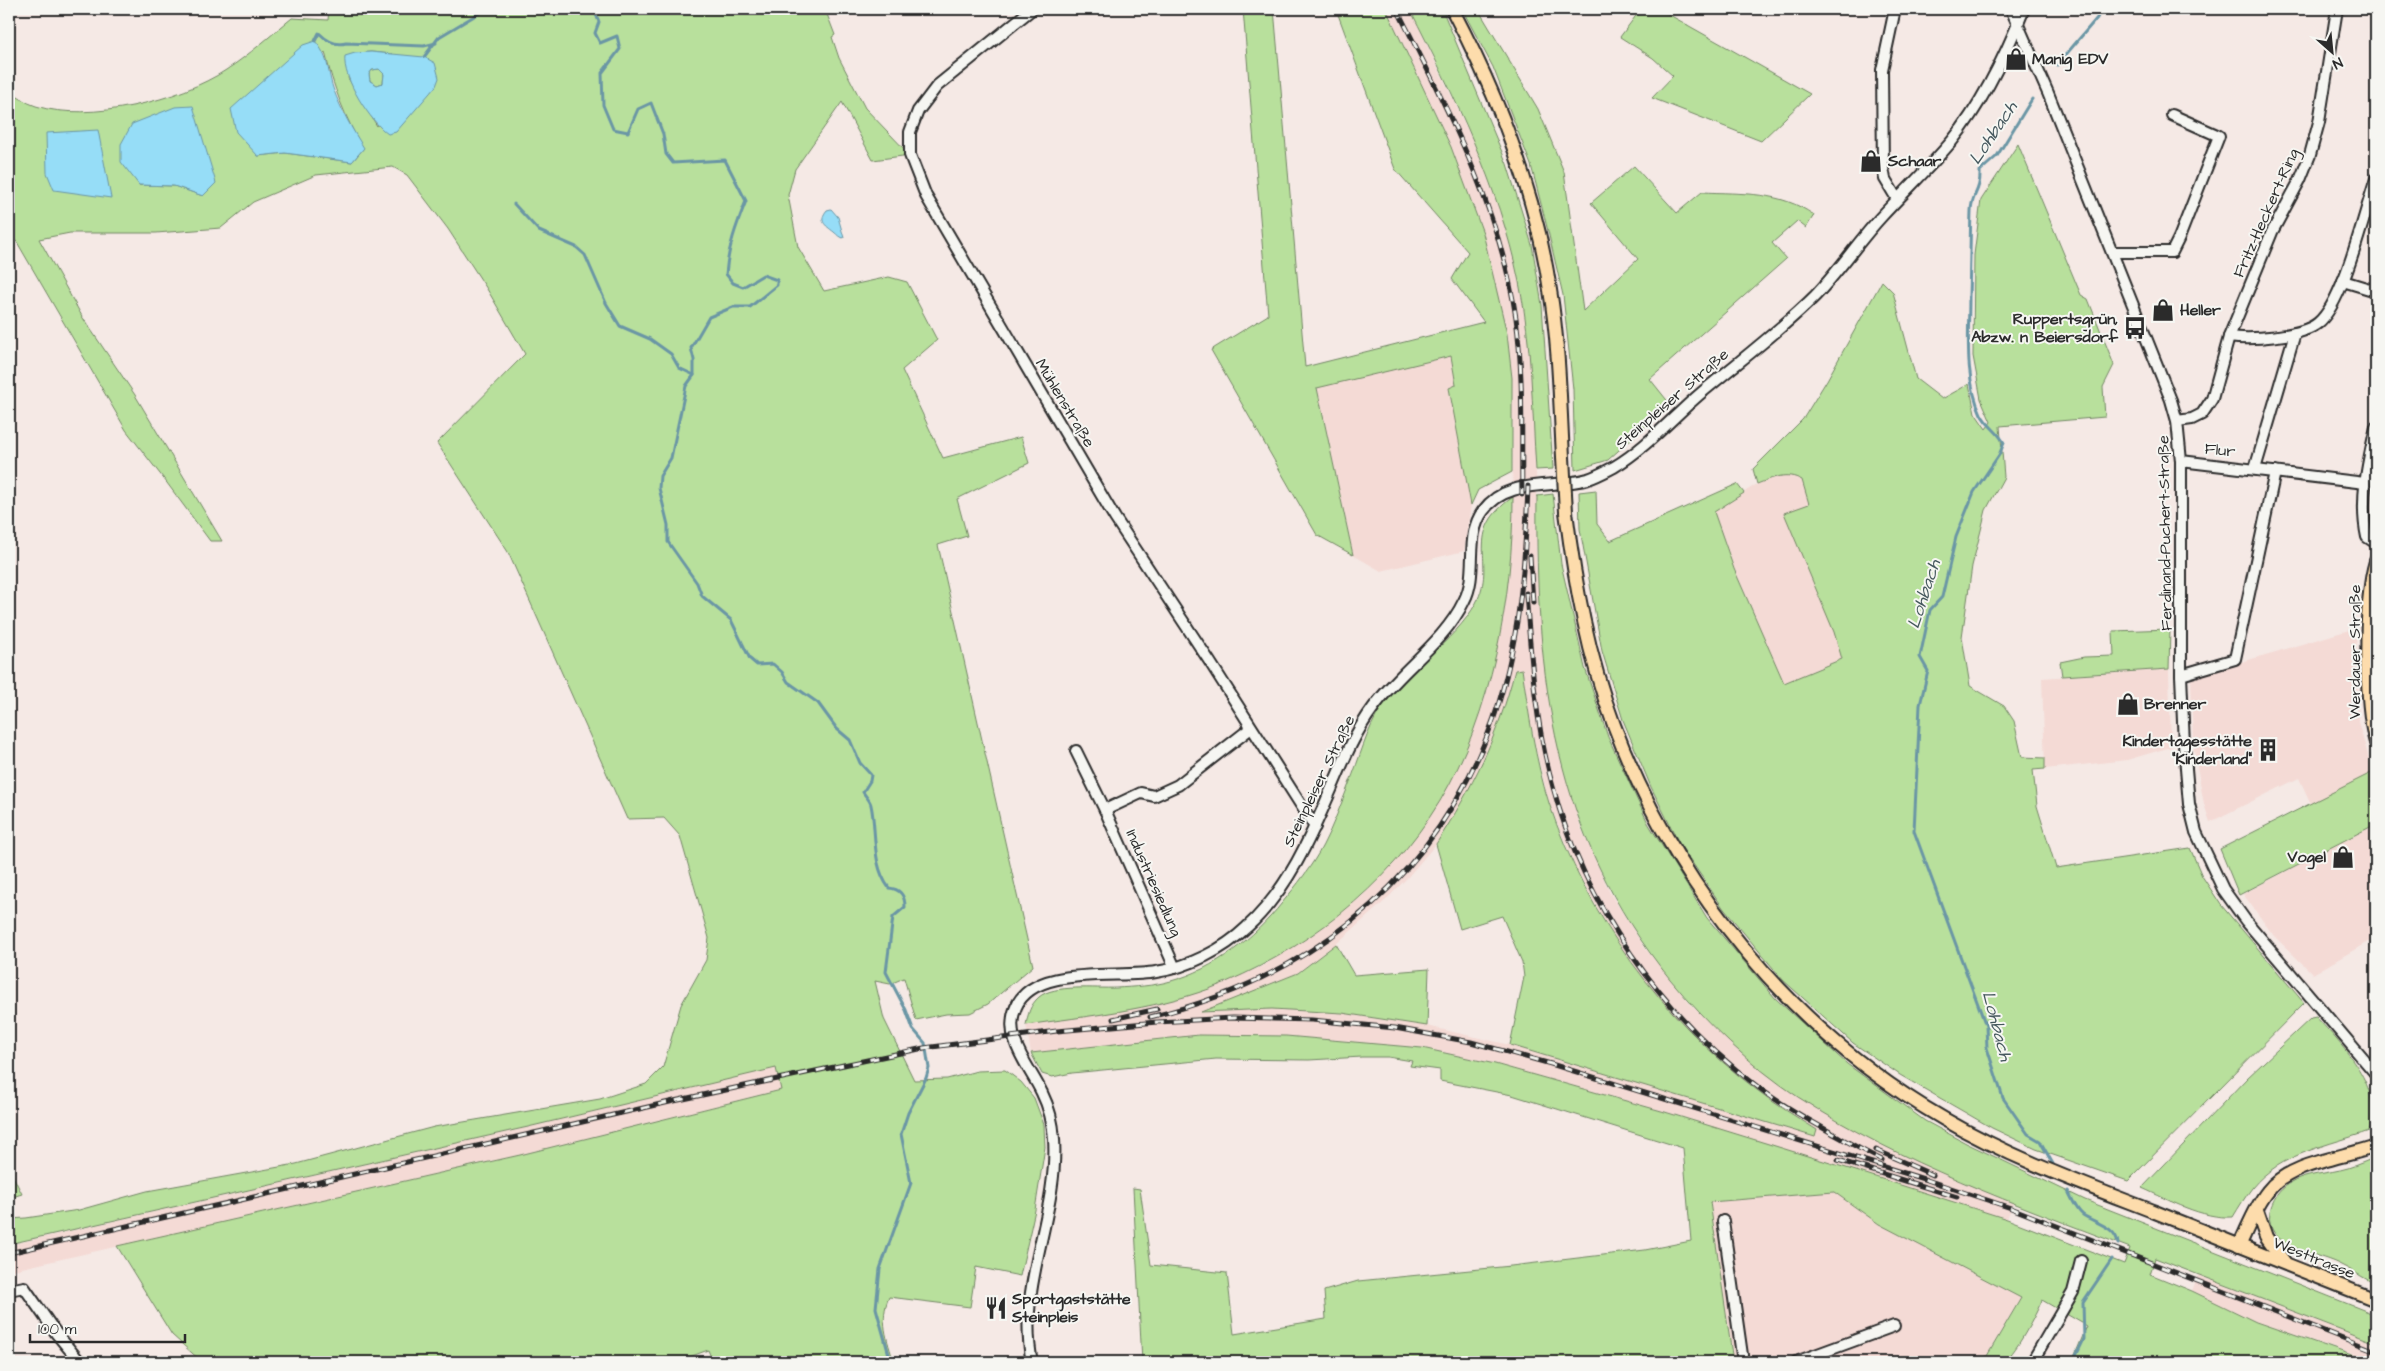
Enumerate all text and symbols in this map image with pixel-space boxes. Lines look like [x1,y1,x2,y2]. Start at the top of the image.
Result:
north arrow [2308,28,2358,78]
shop icon: Manig EDV [2003,46,2029,72]
place label: Manig EDV [2032,48,2109,72]
text: N [2329,52,2346,74]
water label: Lohbach [1963,96,2024,169]
street label: Fritz-Heckert-Ring [2228,145,2305,281]
shop icon: Schaar [1858,148,1884,174]
place label: Schaar [1887,150,1942,172]
shop icon: Heller [2150,297,2176,323]
place label: Heller [2180,299,2221,321]
place label: Ruppertsgrün, Abzw. n Beiersdorf [1971,308,2119,348]
bus stop icon: Ruppertsgrün, Abzw. n Beiersdorf [2122,315,2148,341]
street label: Steinpleiser Straße [1610,343,1734,455]
street label: Mühlenstraße [1030,354,1100,452]
street label: Ferdinand-Puchert-Straße [2152,435,2178,631]
street label: Flur [2204,437,2237,463]
water label: Lohbach [1901,555,1947,632]
street label: Werdauer Straße [2344,584,2366,719]
shop icon: Brenner [2115,691,2141,717]
place label: Brenner [2144,693,2207,715]
street label: Steinpleiser Straße [1278,711,1361,851]
place label: Kindertagesstätte "Kinderland" [2122,730,2252,770]
building icon: Kindertagesstätte "Kinderland" [2255,737,2281,763]
street label: Industriesiedlung [1120,826,1188,941]
shop icon: Vogel [2330,844,2356,870]
place label: Vogel [2287,846,2326,870]
water label: Lohbach [1976,988,2019,1065]
street label: Westtrasse [2270,1232,2358,1285]
place label: Sportgaststätte Steinpleis [1011,1288,1131,1328]
restaurant icon: Sportgaststätte Steinpleis [983,1295,1009,1321]
scale bar [30,1311,185,1343]
text: 100 m [38,1319,77,1340]

